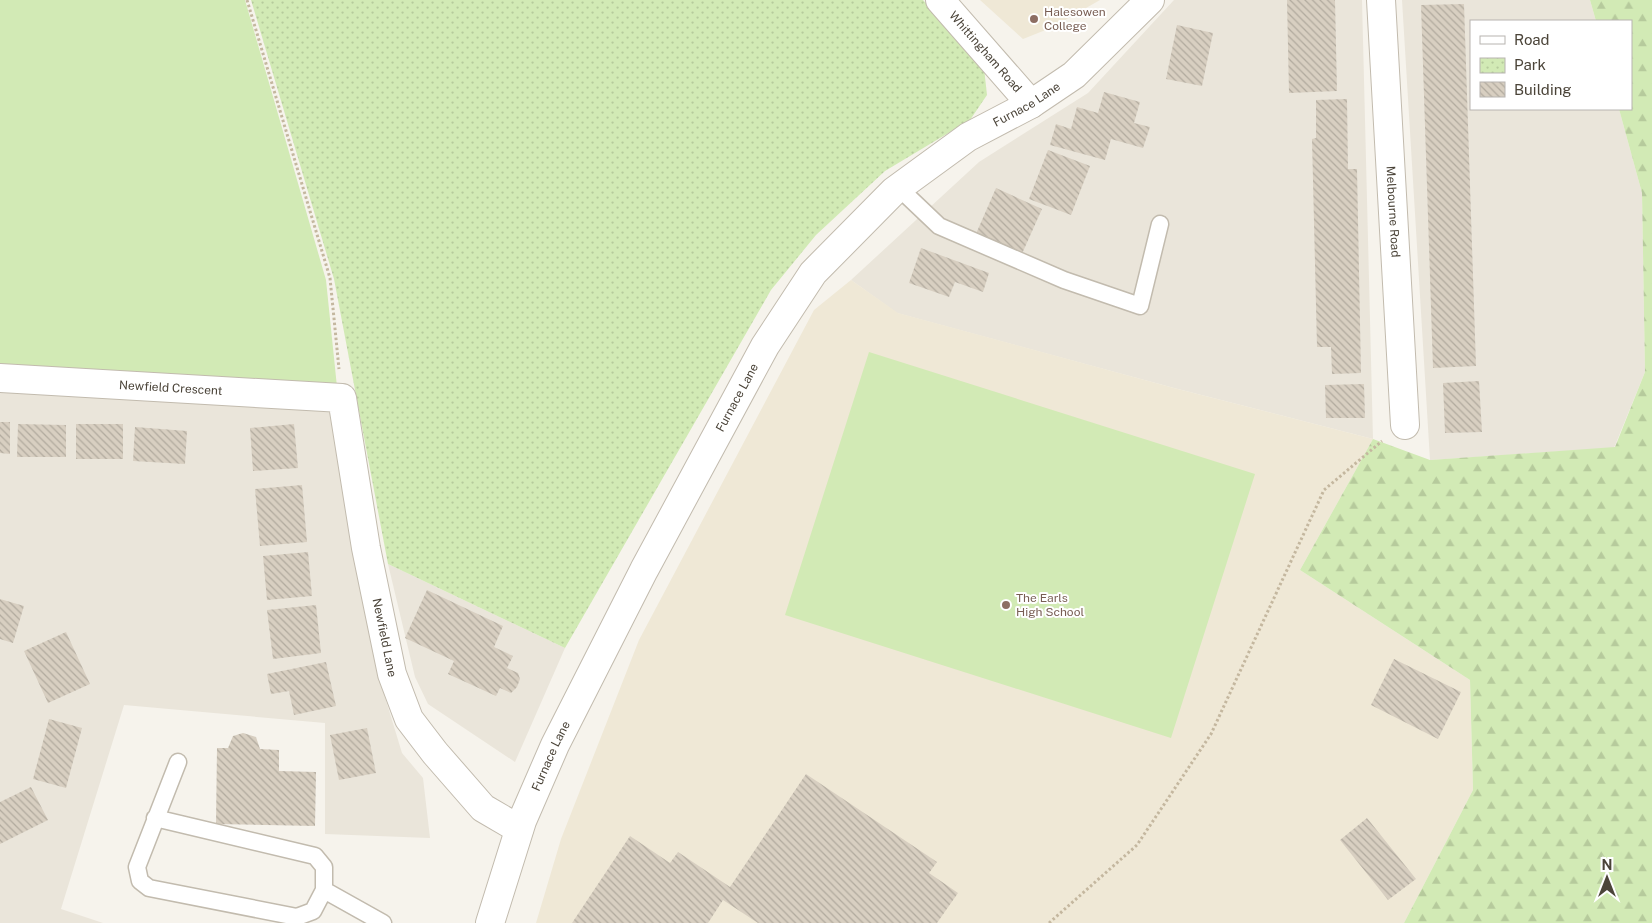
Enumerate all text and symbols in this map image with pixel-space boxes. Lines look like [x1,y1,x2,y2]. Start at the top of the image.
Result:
place label: Halesowen College [1044,5,1106,33]
street label: Whittingham Road [946,9,1025,95]
marker: Halesowen College [1028,13,1040,25]
legend [1470,20,1632,110]
text: Road [1514,31,1550,48]
text: Park [1514,56,1546,73]
street label: Furnace Lane [991,79,1063,130]
text: Building [1514,81,1572,98]
street label: Melbourne Road [1383,166,1403,258]
street label: Furnace Lane [713,361,761,434]
street label: Newfield Crescent [119,378,223,398]
place label: The Earls High School [1016,591,1084,619]
street label: Newfield Lane [370,597,399,678]
marker: The Earls High School [1000,599,1012,611]
street label: Furnace Lane [529,718,573,793]
north arrow [1582,853,1632,903]
text: N [1602,857,1612,873]

